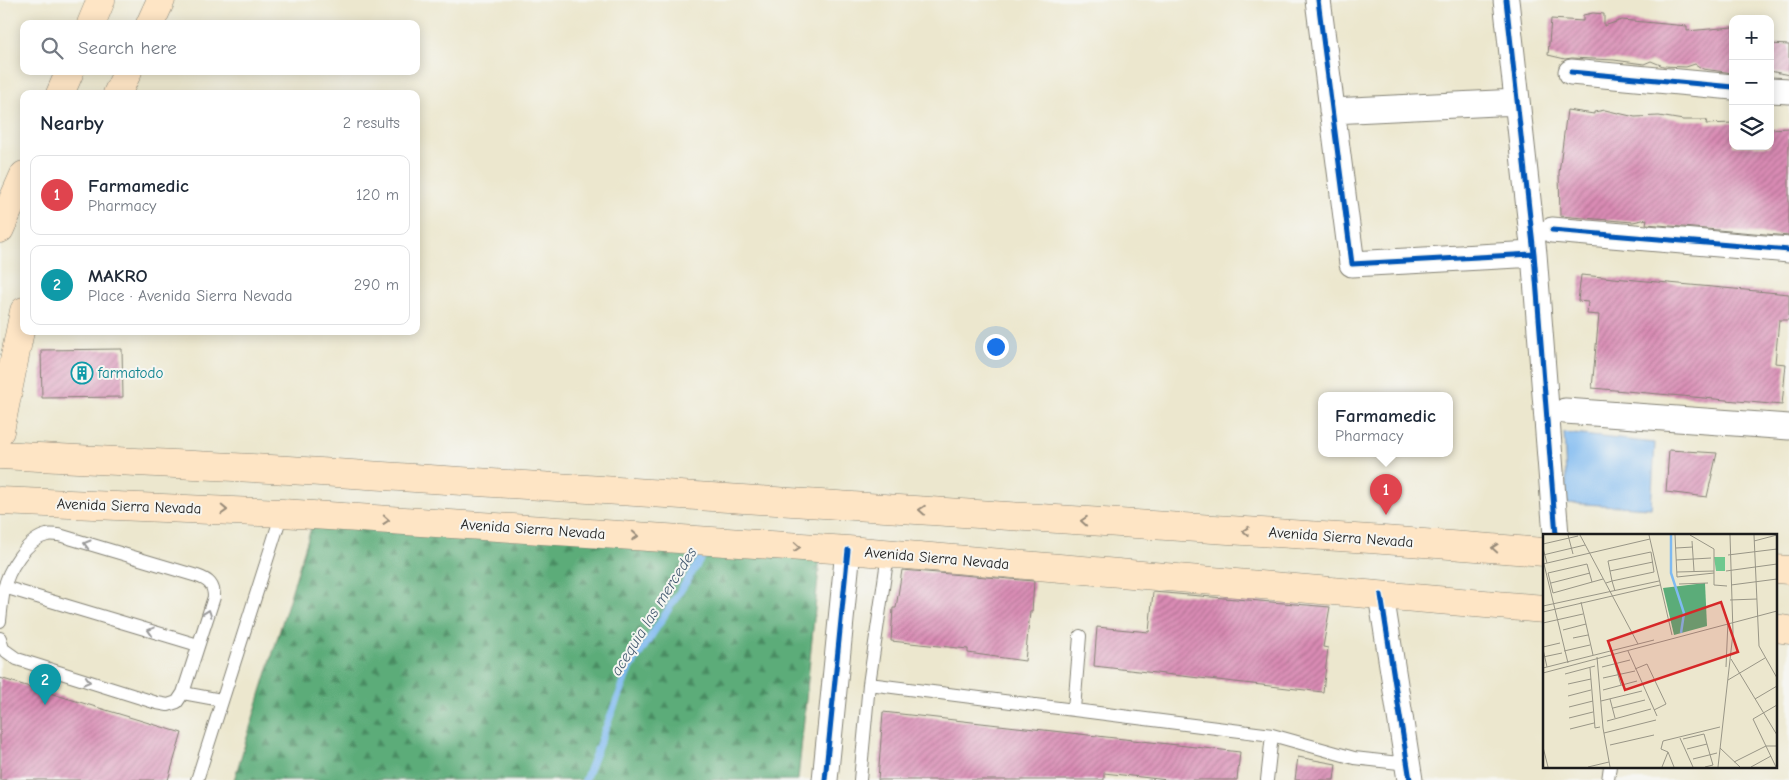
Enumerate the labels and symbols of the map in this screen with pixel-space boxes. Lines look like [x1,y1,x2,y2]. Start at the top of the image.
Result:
your location [983,334,1009,360]
building icon: farmatodo [70,361,94,385]
place label: farmatodo [97,364,163,382]
pin: 1 [1370,474,1402,515]
street label: Avenida Sierra Nevada [56,494,202,518]
one-way arrow [220,505,228,516]
one-way arrow [917,505,925,516]
one-way arrow [382,514,390,525]
street label: Avenida Sierra Nevada [460,515,606,543]
one-way arrow [1080,515,1088,526]
street label: Avenida Sierra Nevada [1268,523,1414,551]
one-way arrow [1242,525,1250,536]
one-way arrow [631,531,639,542]
inset map [1543,534,1776,768]
one-way arrow [83,539,92,549]
one-way arrow [794,542,802,553]
street label: Avenida Sierra Nevada [864,543,1010,573]
one-way arrow [1491,543,1499,554]
water label: acequia las mercedes [607,544,701,679]
one-way arrow [203,610,213,618]
one-way arrow [147,627,155,637]
pin: 2 [29,664,61,705]
one-way arrow [82,676,90,686]

